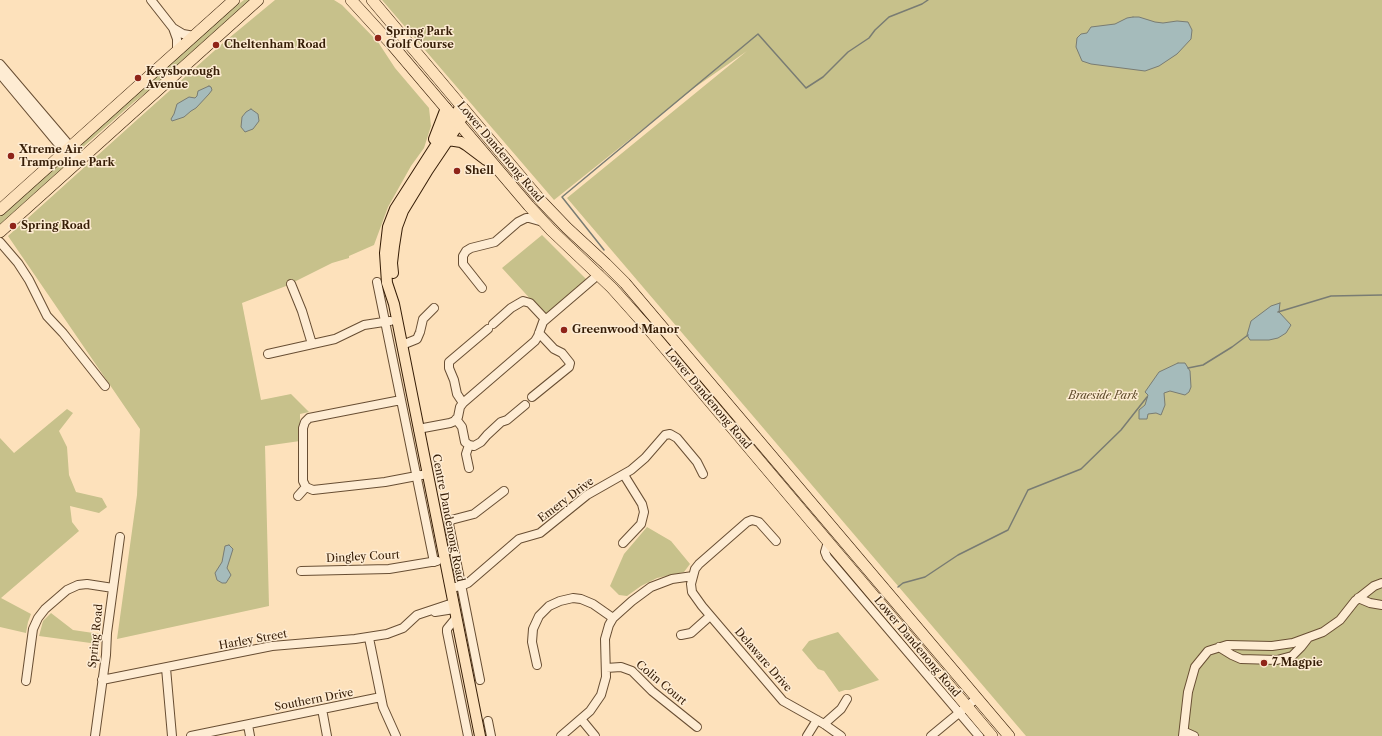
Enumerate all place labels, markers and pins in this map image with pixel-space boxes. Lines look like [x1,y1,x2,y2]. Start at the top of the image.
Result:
place label: Spring Park Golf Course [386,25,454,51]
marker: Spring Park Golf Course [373,33,383,43]
place label: Cheltenham Road [224,38,326,52]
marker: Cheltenham Road [211,40,221,50]
place label: Keysborough Avenue [146,65,220,91]
marker: Keysborough Avenue [133,73,143,83]
place label: Xtreme Air Trampoline Park [19,143,115,169]
marker: Xtreme Air Trampoline Park [6,151,16,161]
place label: Shell [465,164,494,178]
marker: Shell [452,166,462,176]
place label: Spring Road [21,219,90,233]
marker: Spring Road [8,221,18,231]
place label: Greenwood Manor [572,323,679,337]
marker: Greenwood Manor [559,325,569,335]
place label: 7 Magpie [1272,656,1323,670]
marker: 7 Magpie [1259,658,1269,668]

